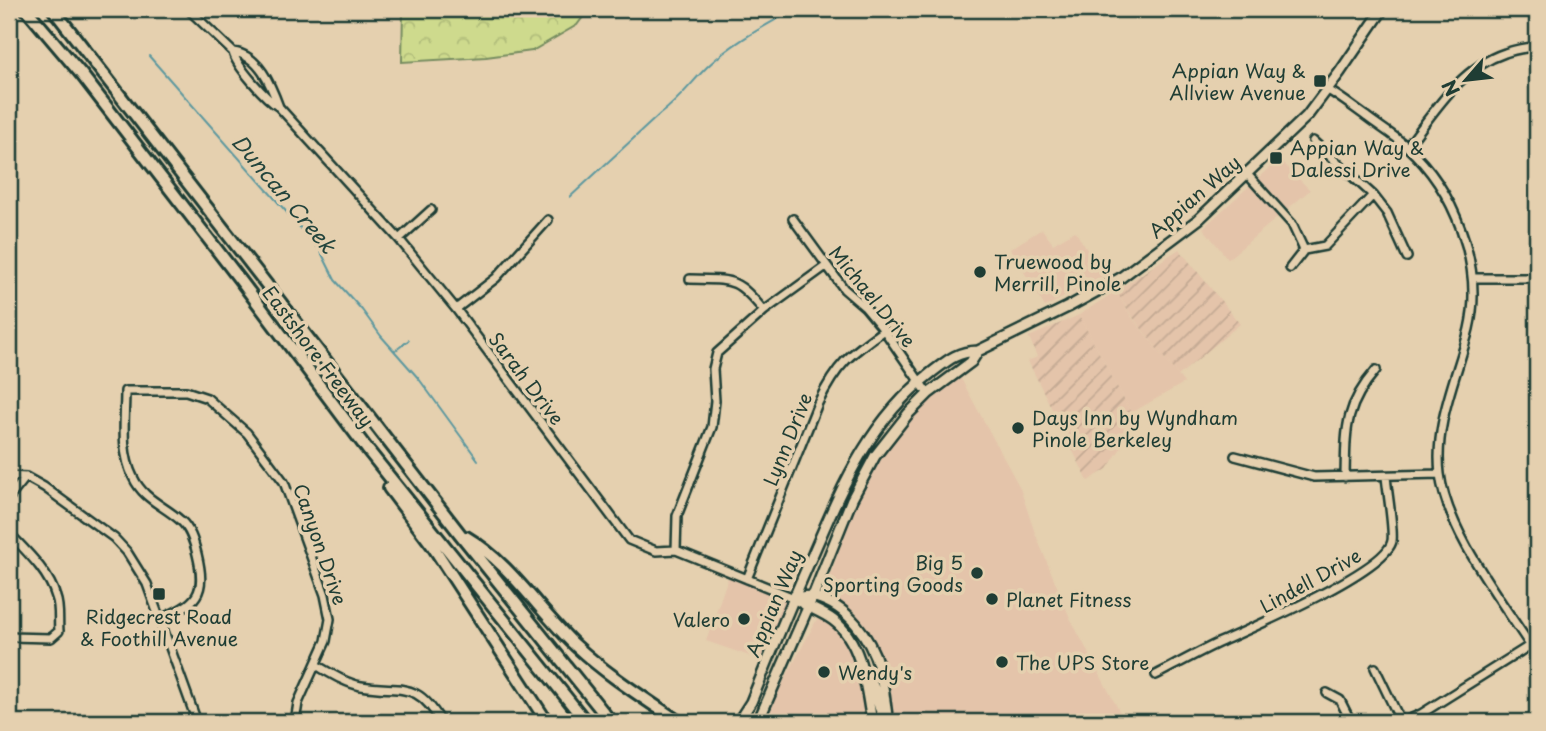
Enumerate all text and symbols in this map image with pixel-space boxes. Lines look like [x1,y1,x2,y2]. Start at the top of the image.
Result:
north arrow [1430,46,1500,116]
place label: Appian Way & Allview Avenue [1169,56,1306,106]
marker: Appian Way & Allview Avenue [1312,73,1328,89]
text: N [1434,75,1466,102]
water label: Duncan Creek [225,126,345,261]
place label: Appian Way & Dalessi Drive [1290,133,1424,183]
street label: Appian Way [1142,148,1246,244]
marker: Appian Way & Dalessi Drive [1268,150,1284,166]
street label: Michael Drive [823,239,923,353]
place label: Truewood by Merrill, Pinole [994,247,1122,297]
marker: Truewood by Merrill, Pinole [972,264,988,280]
street label: Eastshore Freeway [257,280,381,432]
street label: Sarah Drive [483,326,571,430]
street label: Lynn Drive [756,388,818,490]
place label: Days Inn by Wyndham Pinole Berkeley [1032,403,1238,453]
marker: Days Inn by Wyndham Pinole Berkeley [1010,420,1026,436]
street label: Canyon Drive [287,480,355,608]
street label: Lindell Drive [1254,541,1366,619]
street label: Appian Way [738,545,808,661]
place label: Big 5 Sporting Goods [823,548,963,598]
marker: Big 5 Sporting Goods [969,565,985,581]
place label: Planet Fitness [1006,585,1131,613]
marker: Ridgecrest Road & Foothill Avenue [151,586,167,602]
marker: Planet Fitness [984,591,1000,607]
place label: Ridgecrest Road & Foothill Avenue [80,602,238,652]
place label: Valero [673,605,730,633]
marker: Valero [736,611,752,627]
place label: The UPS Store [1016,648,1149,676]
marker: The UPS Store [994,654,1010,670]
place label: Wendy's [838,658,912,686]
marker: Wendy's [816,664,832,680]

